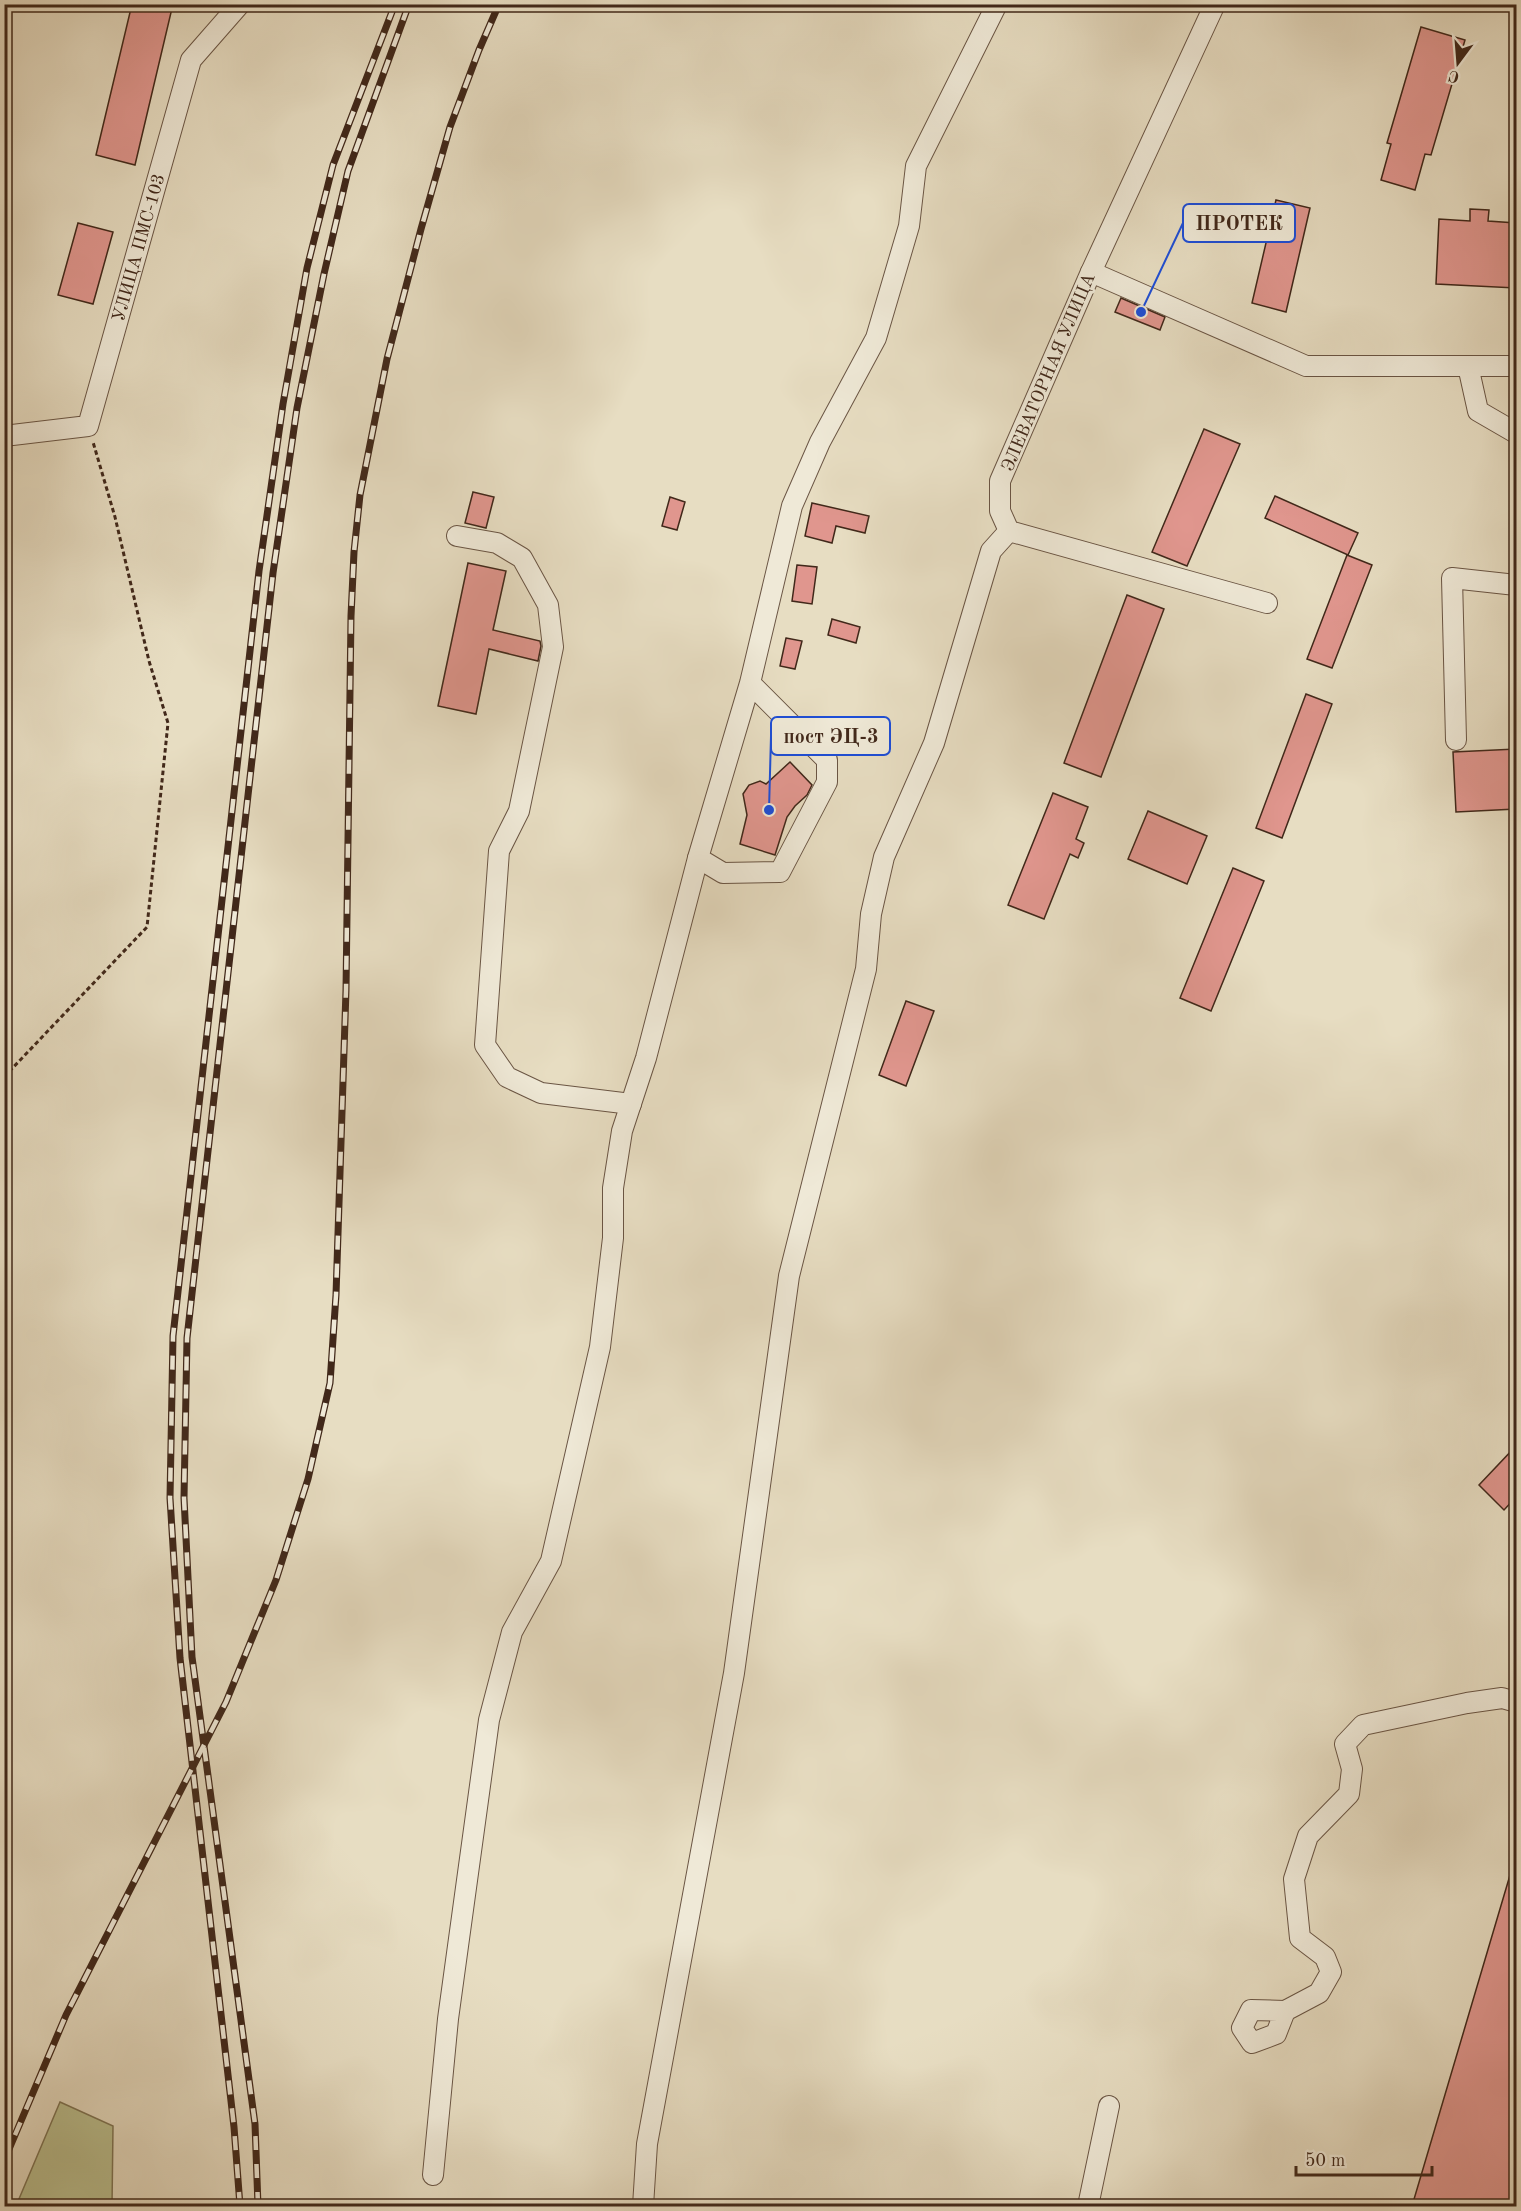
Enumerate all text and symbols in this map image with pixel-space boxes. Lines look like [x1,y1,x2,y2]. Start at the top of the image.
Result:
north arrow [1428,33,1488,93]
text: С [1447,66,1462,85]
street label: УЛИЦА ПМС-103 [110,172,169,324]
callout: ПРОТЕК [1183,204,1295,242]
text: ПРОТЕК [1195,215,1283,235]
street label: ЭЛЕВАТОРНАЯ УЛИЦА [999,270,1099,474]
callout: пост ЭЦ-3 [771,717,890,755]
text: пост ЭЦ-3 [784,728,878,748]
scale bar [1296,2139,1432,2177]
text: 50 m [1305,2152,1345,2170]

